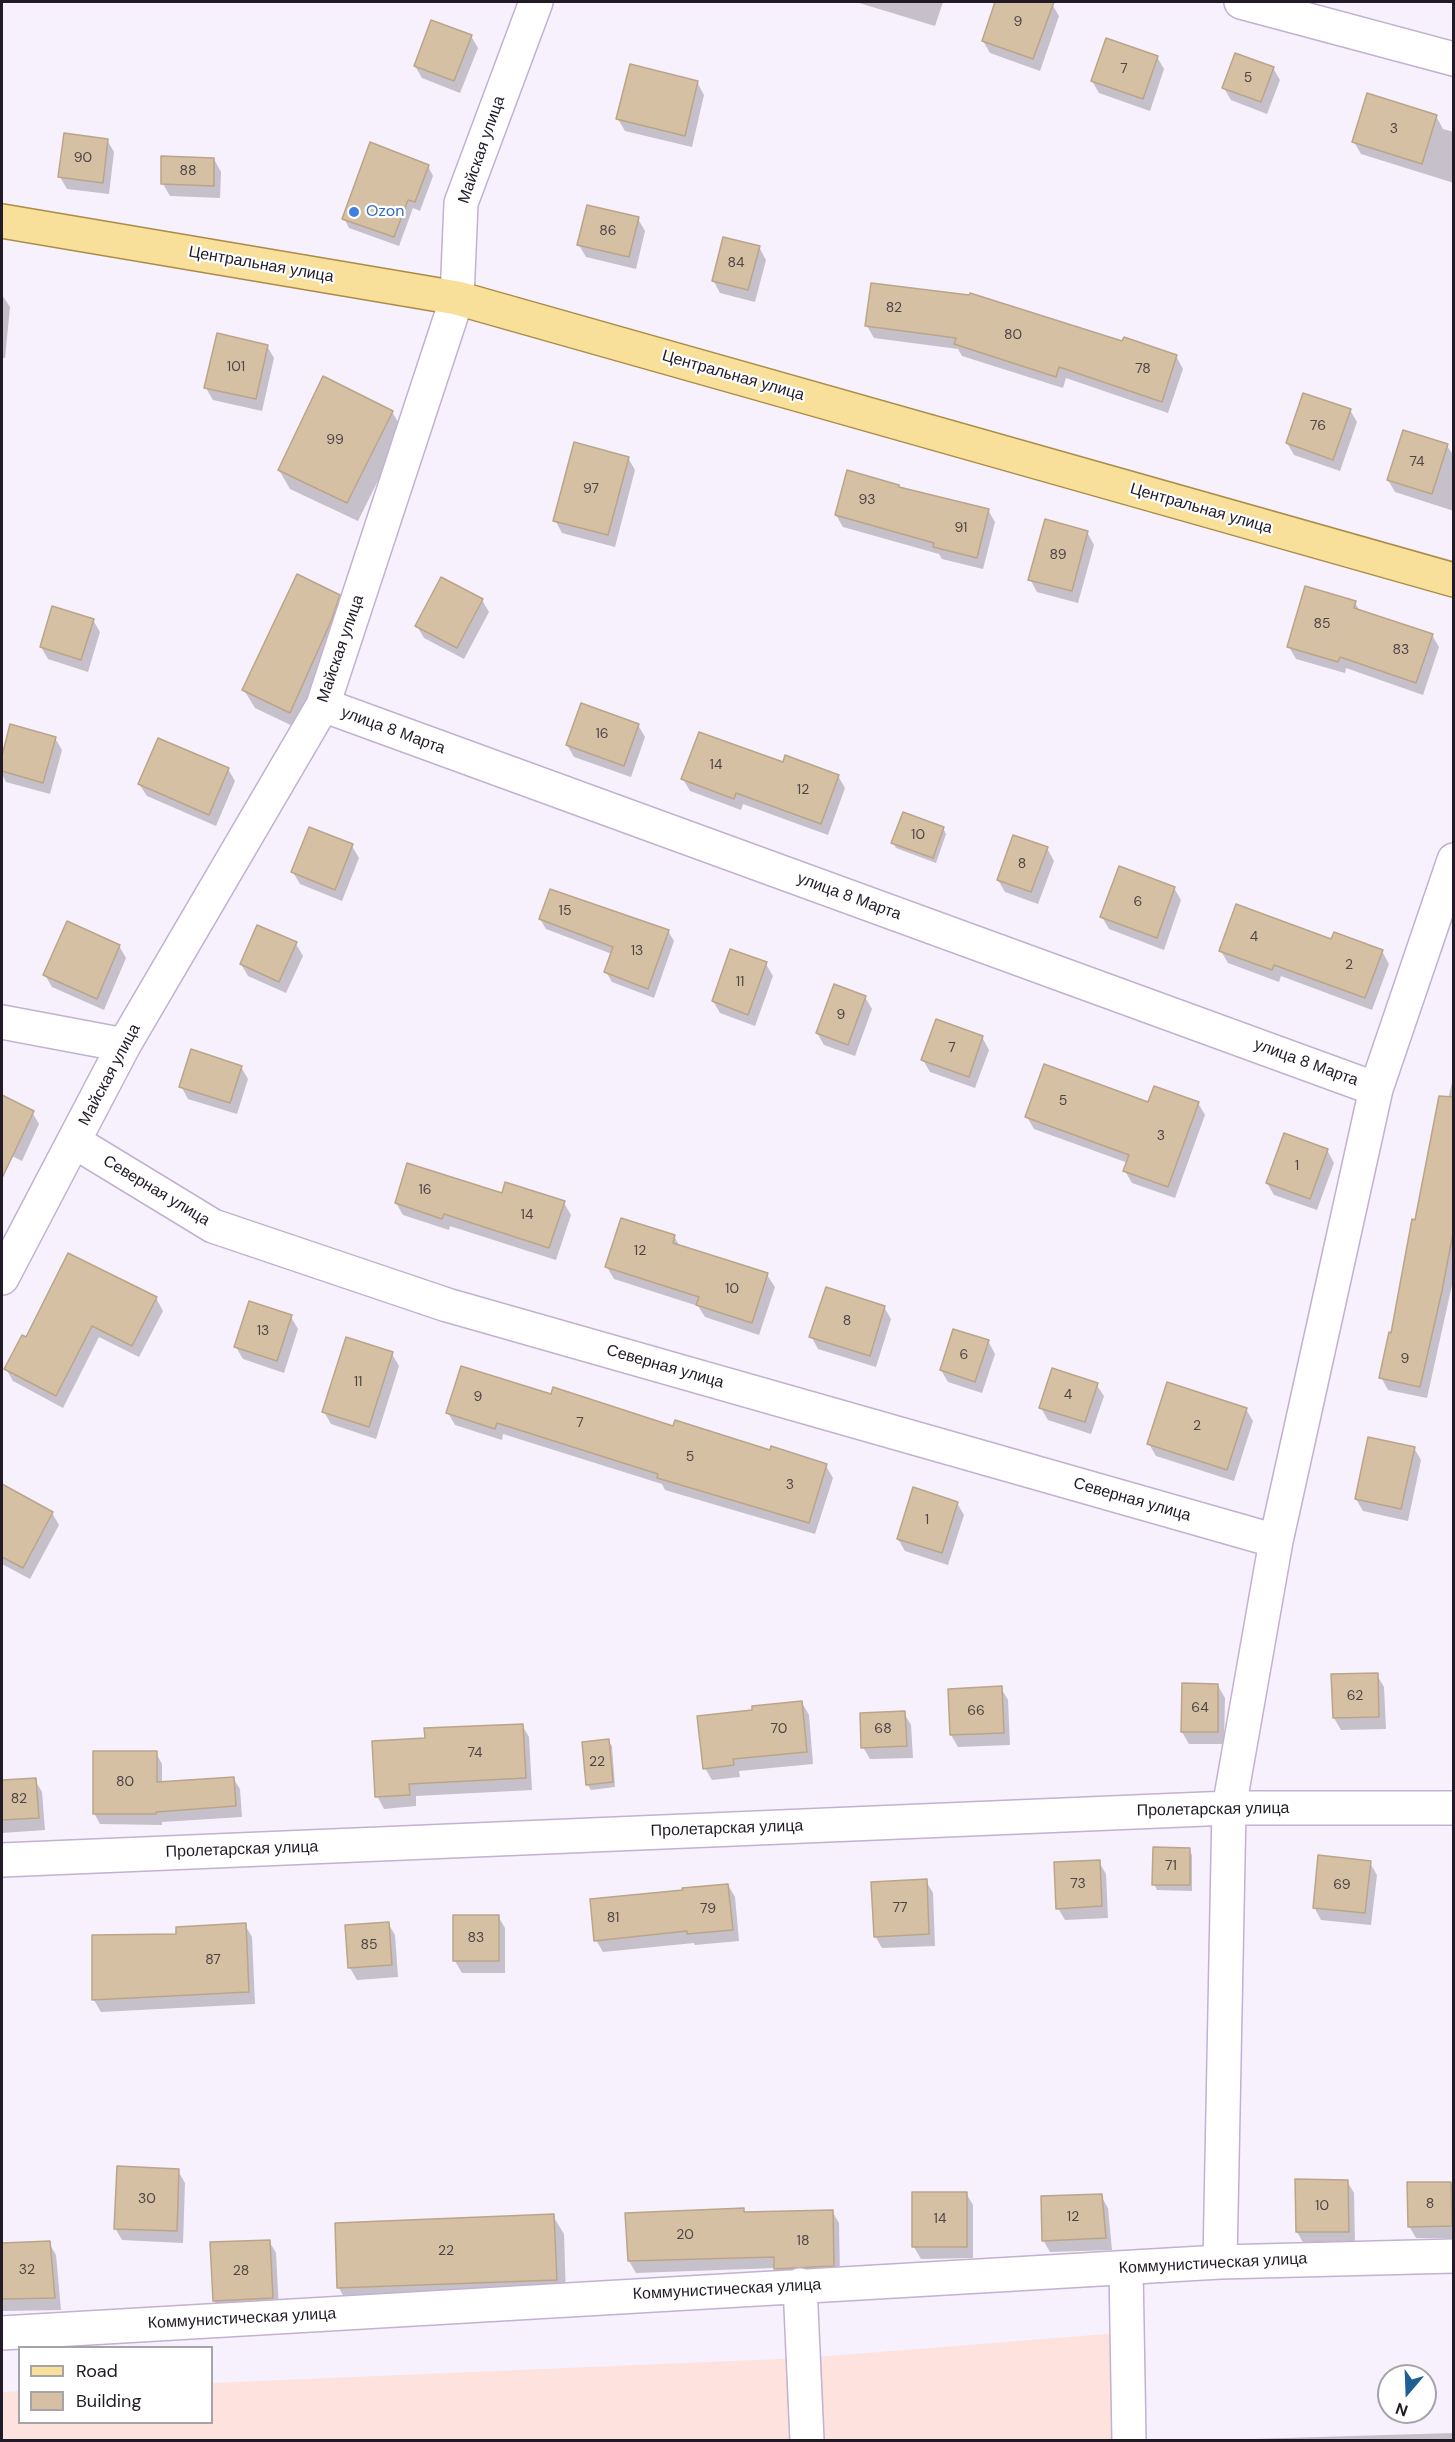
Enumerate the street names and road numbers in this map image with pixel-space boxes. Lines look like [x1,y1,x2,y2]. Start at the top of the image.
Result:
street label: Майская улица [455,94,509,206]
street label: Центральная улица [187,243,335,287]
street label: Центральная улица [660,347,806,405]
street label: Центральная улица [1128,480,1274,538]
street label: Майская улица [314,593,368,705]
street label: улица 8 Марта [338,703,448,759]
street label: улица 8 Марта [794,869,904,925]
street label: Майская улица [75,1021,145,1129]
street label: улица 8 Марта [1251,1035,1361,1091]
street label: Северная улица [99,1152,213,1230]
street label: Северная улица [604,1341,726,1393]
street label: Северная улица [1071,1474,1193,1526]
street label: Пролетарская улица [1136,1799,1290,1821]
street label: Пролетарская улица [650,1817,804,1841]
street label: Пролетарская улица [165,1838,319,1862]
street label: Коммунистическая улица [1118,2249,1308,2279]
street label: Коммунистическая улица [632,2275,822,2305]
street label: Коммунистическая улица [147,2304,337,2334]

